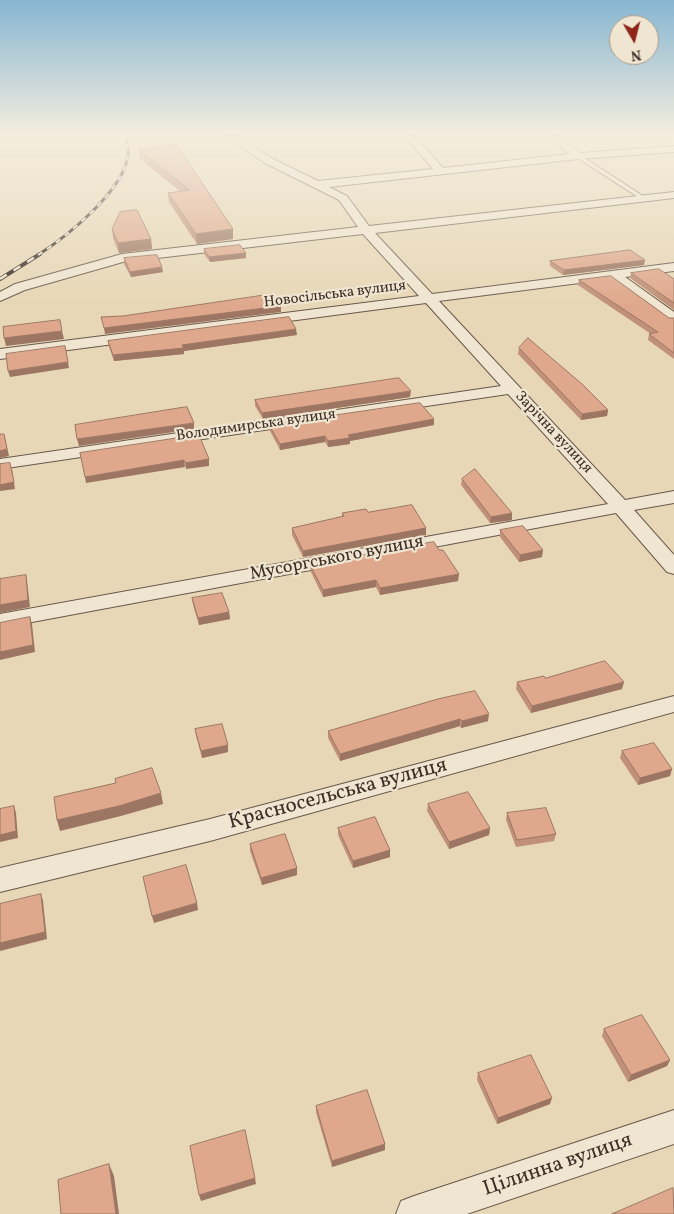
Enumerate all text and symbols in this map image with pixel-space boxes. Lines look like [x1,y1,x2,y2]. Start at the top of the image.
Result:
north arrow [609,15,659,65]
text: N [630,44,642,64]
street label: Новосільська вулиця [263,277,407,313]
street label: Зарічна вулиця [510,388,596,478]
street label: Володимирська вулиця [175,406,337,446]
street label: Мусоргського вулиця [248,532,426,586]
street label: Красносельська вулиця [226,754,450,836]
street label: Цілинна вулиця [480,1129,636,1203]

